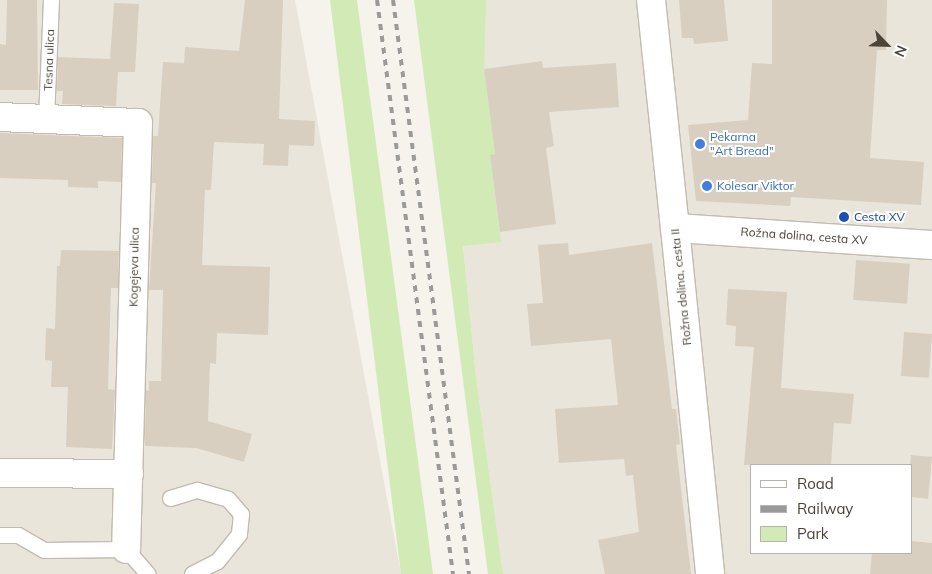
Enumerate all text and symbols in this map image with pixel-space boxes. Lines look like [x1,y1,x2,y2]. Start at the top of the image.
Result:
north arrow [862,20,912,70]
street label: Tesna ulica [41,29,57,91]
text: N [890,43,911,60]
place label: Pekarna "Art Bread" [710,130,774,158]
marker: Pekarna "Art Bread" [694,138,706,150]
place label: Kolesar Viktor [717,179,794,193]
marker: Kolesar Viktor [701,180,713,192]
place label: Cesta XV [854,210,905,224]
marker: Cesta XV [838,211,850,223]
street label: Rožna dolina, cesta XV [740,224,868,248]
street label: Kogejeva ulica [126,227,142,307]
street label: Rožna dolina, cesta II [668,228,694,346]
legend [750,464,912,554]
text: Road [797,474,834,493]
text: Railway [797,499,853,518]
text: Park [797,524,829,543]

